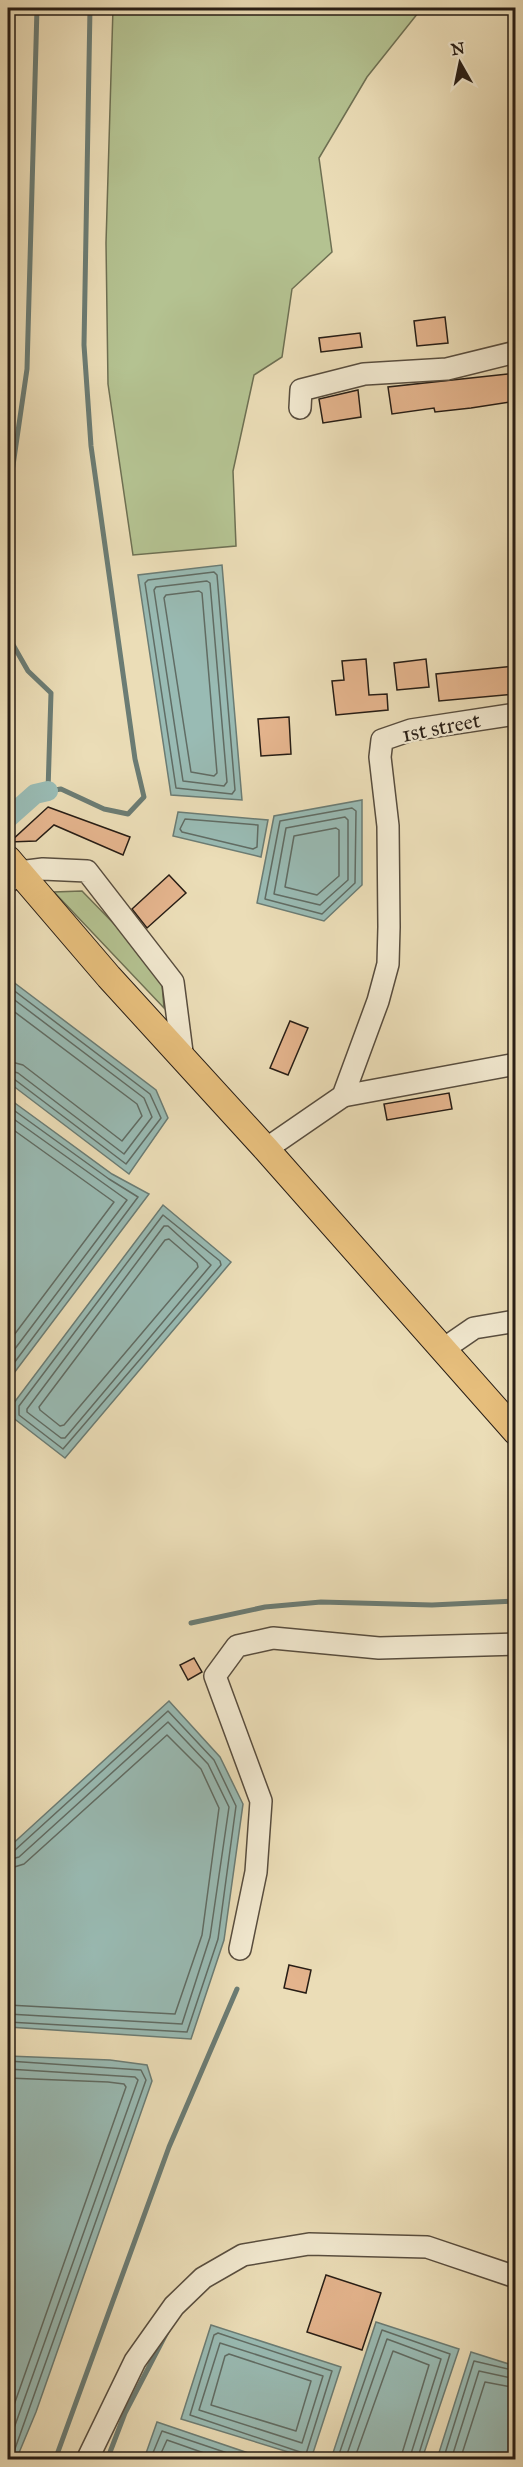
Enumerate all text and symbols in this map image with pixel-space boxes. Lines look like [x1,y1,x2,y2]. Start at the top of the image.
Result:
north arrow [430,33,490,93]
text: N [450,38,466,59]
street label: 1st street [400,706,483,748]

